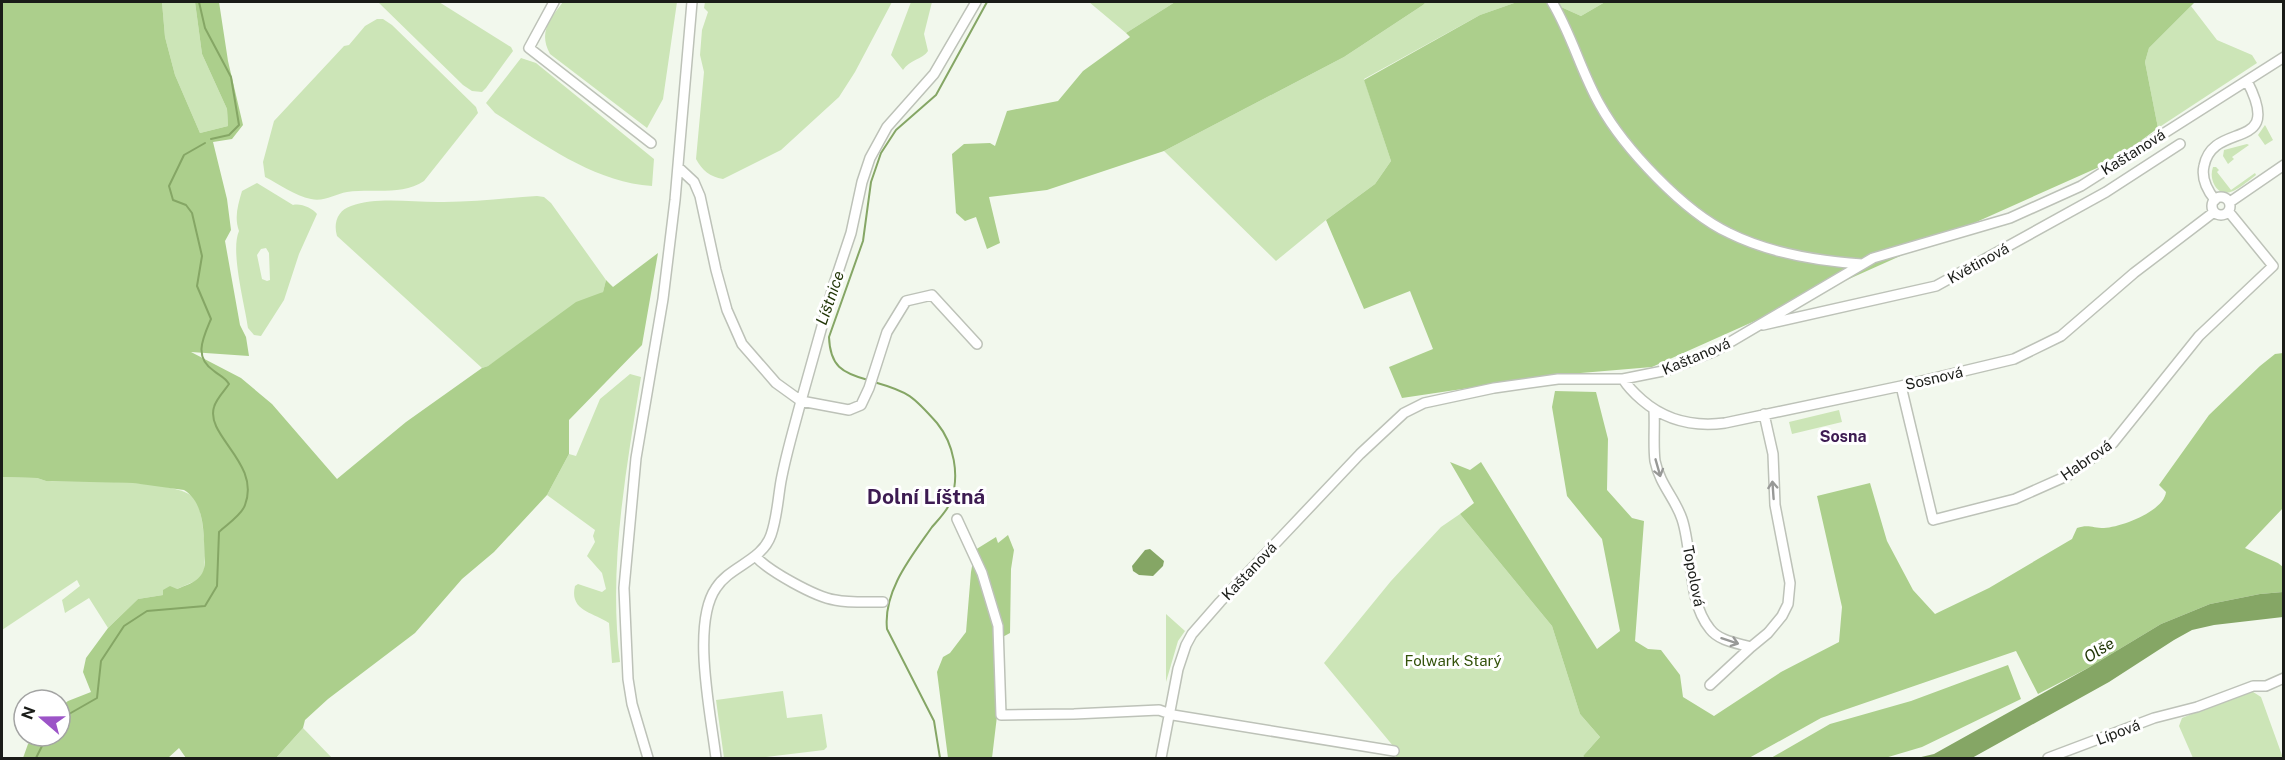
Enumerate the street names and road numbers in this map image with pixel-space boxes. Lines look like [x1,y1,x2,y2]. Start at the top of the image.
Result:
street label: Kaštanová [2098,126,2168,178]
street label: Květinová [1944,239,2012,287]
street label: Kaštanová [1659,334,1733,378]
street label: Sosnová [1903,363,1965,393]
street label: Habrová [2057,436,2115,484]
street label: Kaštanová [1218,539,1280,603]
street label: Topolová [1680,544,1708,608]
street label: Lípová [2094,716,2142,748]

